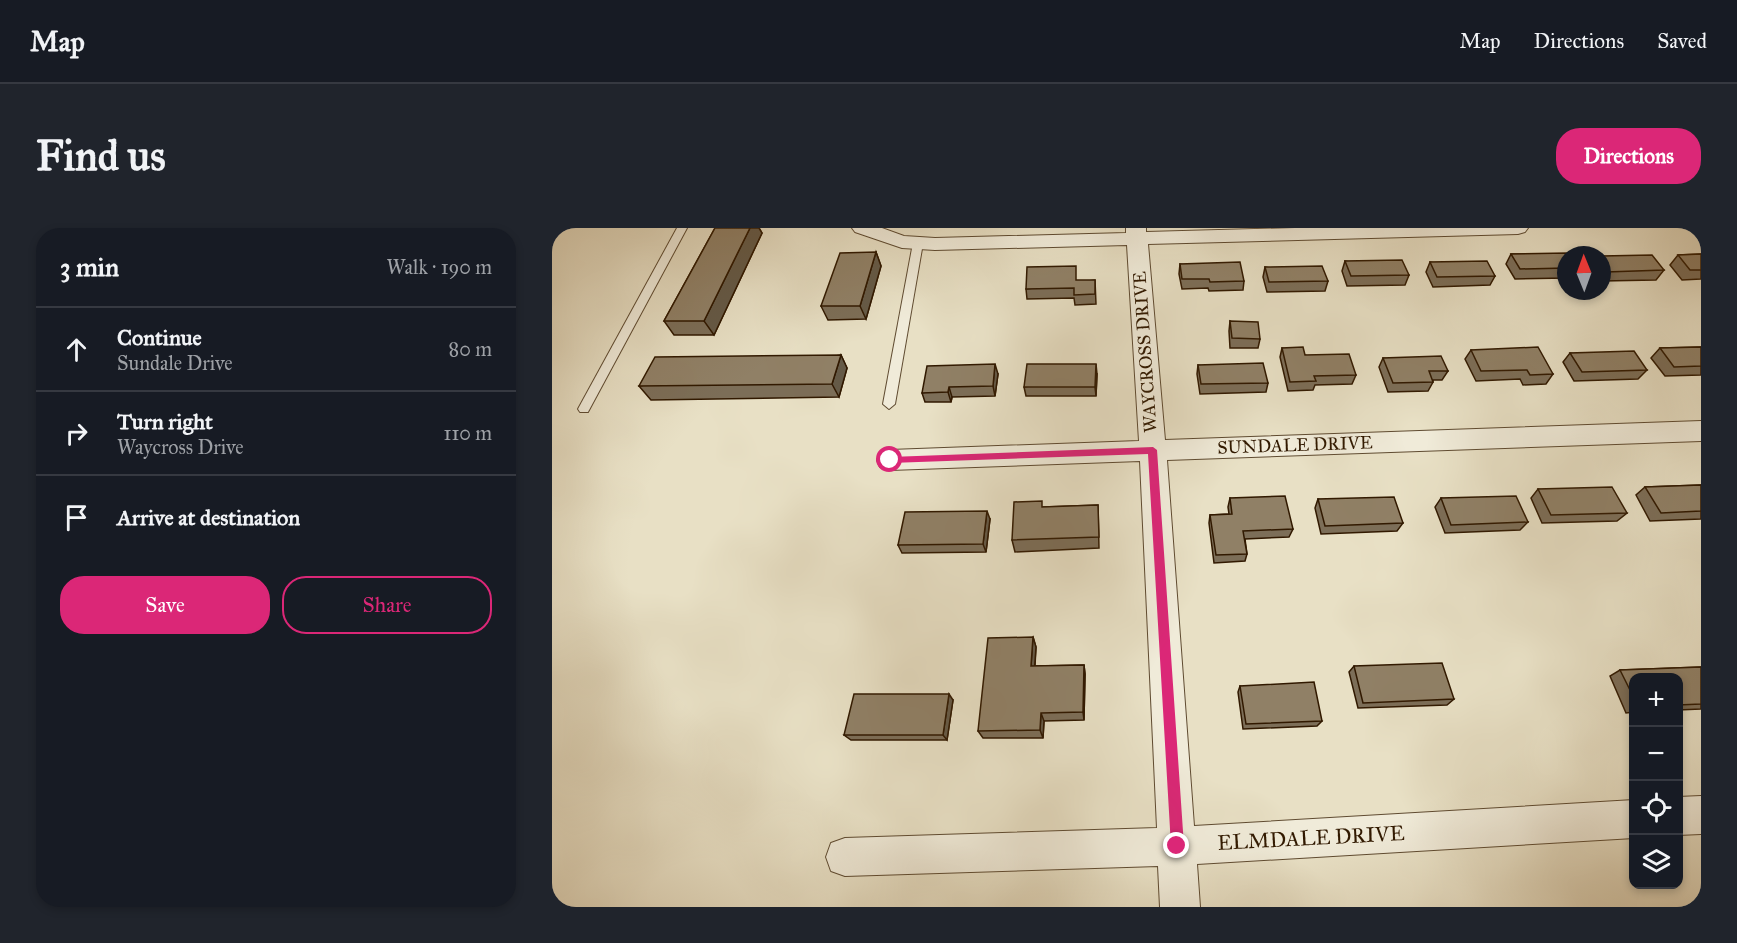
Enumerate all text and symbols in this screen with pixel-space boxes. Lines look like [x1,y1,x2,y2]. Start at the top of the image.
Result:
text: Map [30,24,85,59]
text: Map [1460,28,1501,54]
text: Directions [1534,28,1624,54]
text: Saved [1657,28,1707,54]
button: Directions [1556,128,1701,184]
text: Find us [36,130,166,182]
north arrow [1557,246,1611,300]
text: 3 min [60,251,119,283]
text: Walk · 190 m [387,255,492,279]
street label: WAYCROSS DRIVE [1128,271,1162,433]
text: Continue [117,324,202,351]
icon: ahead [60,333,93,366]
text: 80 m [449,337,492,361]
text: Sundale Drive [117,351,233,375]
text: Turn right [117,408,213,435]
icon: right [60,417,93,450]
text: 110 m [444,421,492,445]
street label: SUNDALE DRIVE [1217,431,1373,459]
text: Waycross Drive [117,435,244,459]
route start [876,446,902,472]
icon: arrive [60,501,93,534]
text: Arrive at destination [117,504,300,531]
button: Save [60,576,270,634]
button: Share [282,576,492,634]
map controls [1629,673,1683,889]
button: + [1629,673,1683,727]
button: − [1629,727,1683,781]
button: locate [1629,781,1683,835]
street label: ELMDALE DRIVE [1217,820,1405,856]
route end [1163,832,1189,858]
button: layers [1629,835,1683,889]

